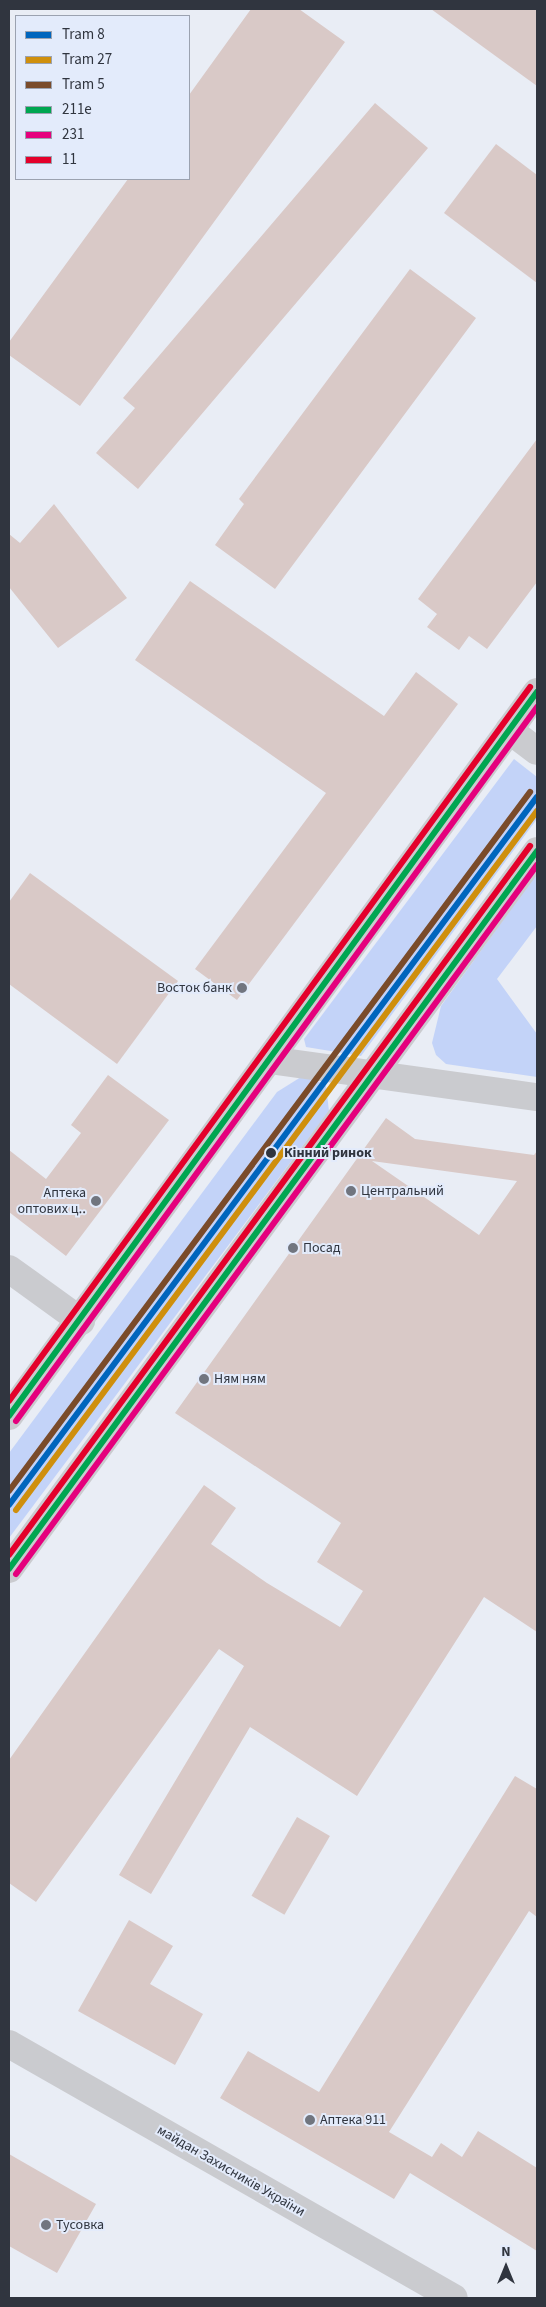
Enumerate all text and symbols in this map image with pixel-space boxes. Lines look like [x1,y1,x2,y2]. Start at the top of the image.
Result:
legend [15,15,190,180]
text: Tram 8 [62,24,105,45]
text: Tram 27 [62,49,112,70]
text: Tram 5 [62,74,105,95]
text: 211е [62,99,92,120]
text: 231 [62,124,84,145]
text: 11 [62,149,77,170]
place label: Восток банк [157,980,232,996]
marker: Восток банк [236,982,248,994]
marker: Кінний ринок [262,1144,280,1162]
place label: Кінний ринок [284,1145,372,1161]
place label: Центральний [361,1183,444,1199]
place label: Аптека оптових ц‥ [17,1185,86,1218]
marker: Центральний [345,1185,357,1197]
marker: Аптека оптових ц‥ [90,1195,102,1207]
place label: Посад [303,1240,340,1256]
marker: Посад [287,1242,299,1254]
place label: Ням ням [214,1371,266,1387]
marker: Ням ням [198,1373,210,1385]
place label: Аптека 911 [320,2112,386,2128]
marker: Аптека 911 [304,2114,316,2126]
street label: майдан Захисників України [154,2122,308,2220]
place label: Тусовка [56,2217,104,2233]
marker: Тусовка [40,2219,52,2231]
north arrow [481,2242,531,2292]
text: N [501,2242,511,2262]

